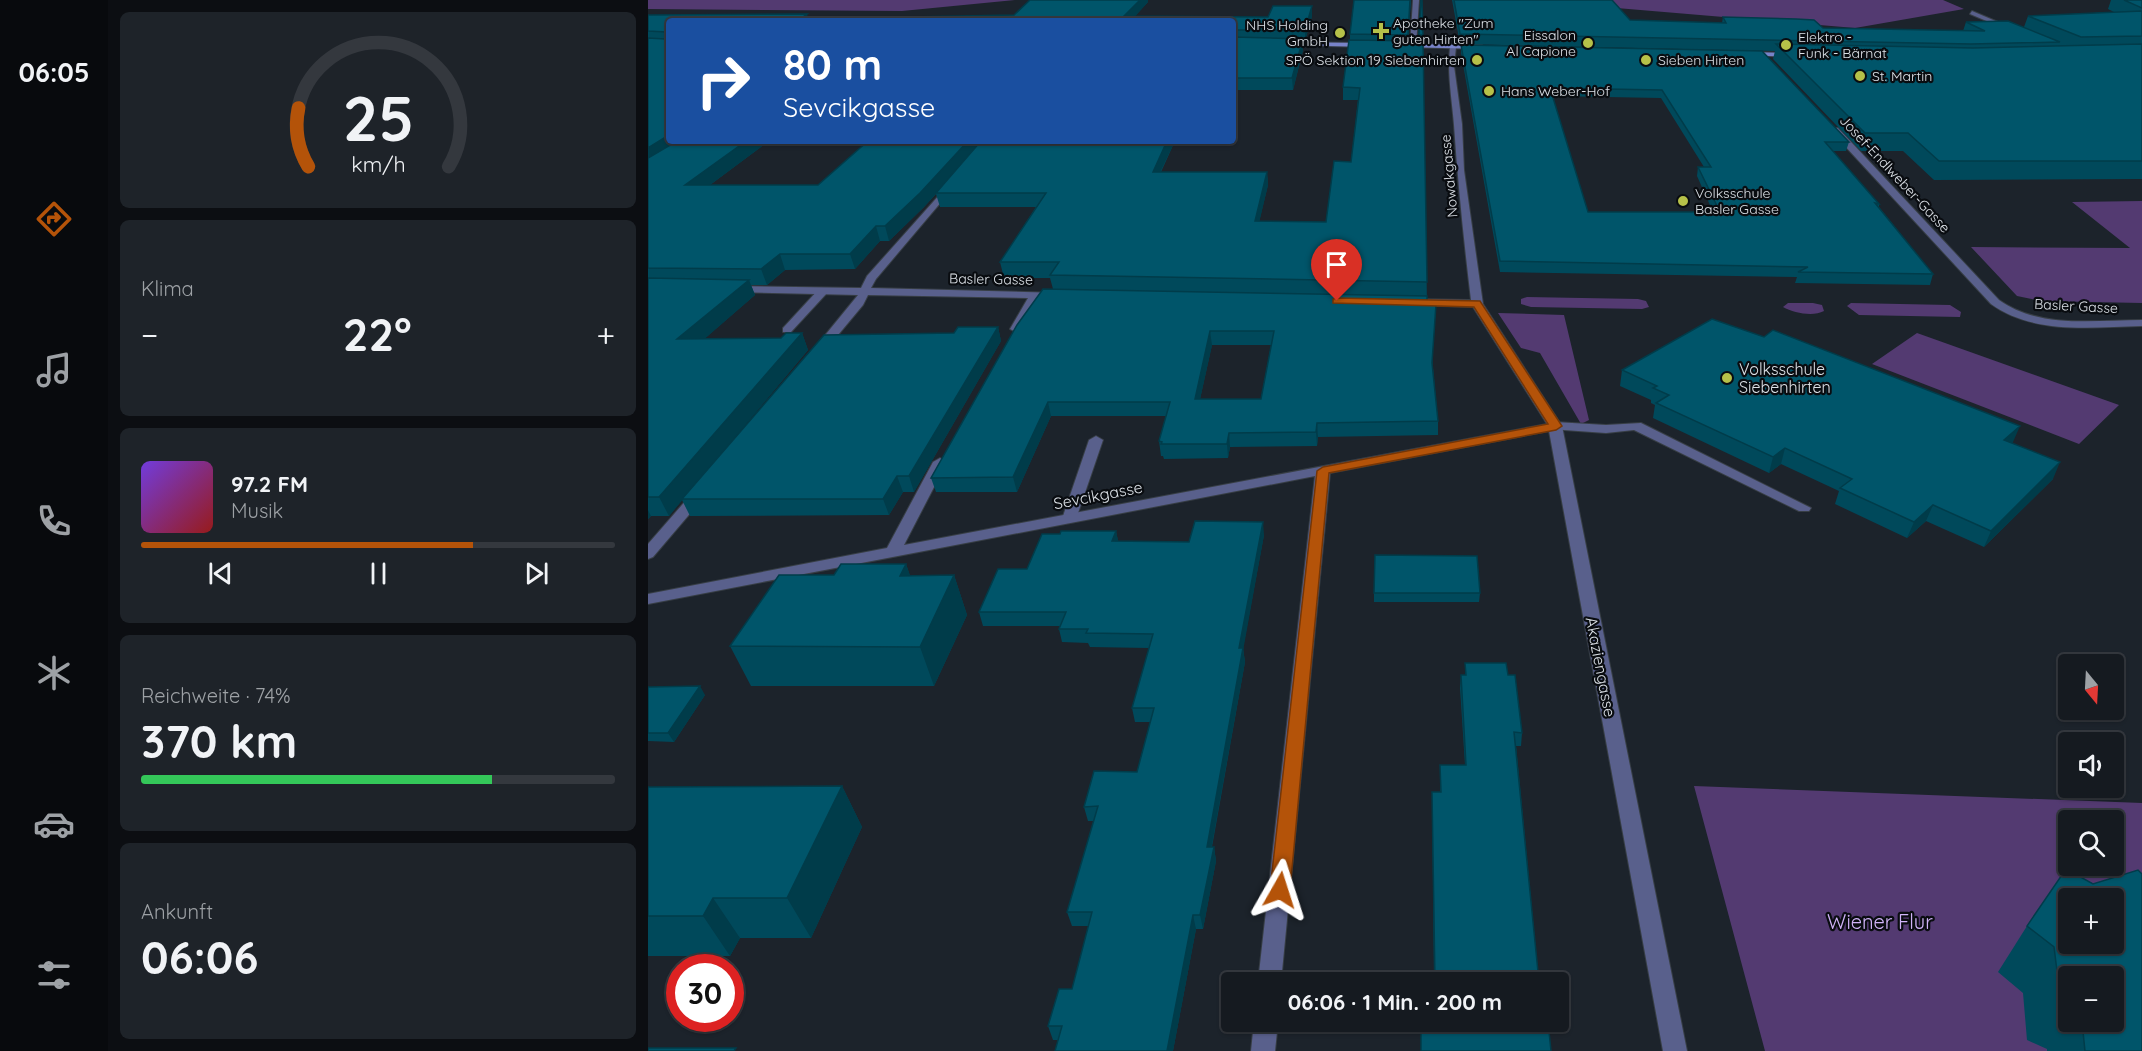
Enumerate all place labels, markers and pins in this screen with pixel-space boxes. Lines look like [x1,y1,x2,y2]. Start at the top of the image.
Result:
place label: Apotheke "Zum guten Hirten" [1393,14,1494,48]
place label: NHS Holding GmbH [1246,16,1328,50]
marker: Apotheke "Zum guten Hirten" [1374,24,1388,38]
marker: NHS Holding GmbH [1333,26,1347,40]
place label: Eissalon Al Capione [1506,26,1576,60]
place label: Elektro - Funk - Bärnat [1798,28,1887,62]
marker: Eissalon Al Capione [1581,36,1595,50]
marker: Elektro - Funk - Bärnat [1779,38,1793,52]
place label: SPÖ Sektion 19 Siebenhirten [1286,51,1465,69]
place label: Sieben Hirten [1658,51,1744,69]
marker: SPÖ Sektion 19 Siebenhirten [1470,53,1484,67]
marker: Sieben Hirten [1639,53,1653,67]
place label: St. Martin [1872,67,1932,85]
marker: St. Martin [1853,69,1867,83]
place label: Hans Weber-Hof [1501,82,1610,100]
marker: Hans Weber-Hof [1482,84,1496,98]
place label: Volksschule Basler Gasse [1695,184,1779,218]
marker: Volksschule Basler Gasse [1676,194,1690,208]
pin [1311,239,1362,301]
place label: Volksschule Siebenhirten [1739,359,1831,397]
marker: Volksschule Siebenhirten [1720,371,1734,385]

